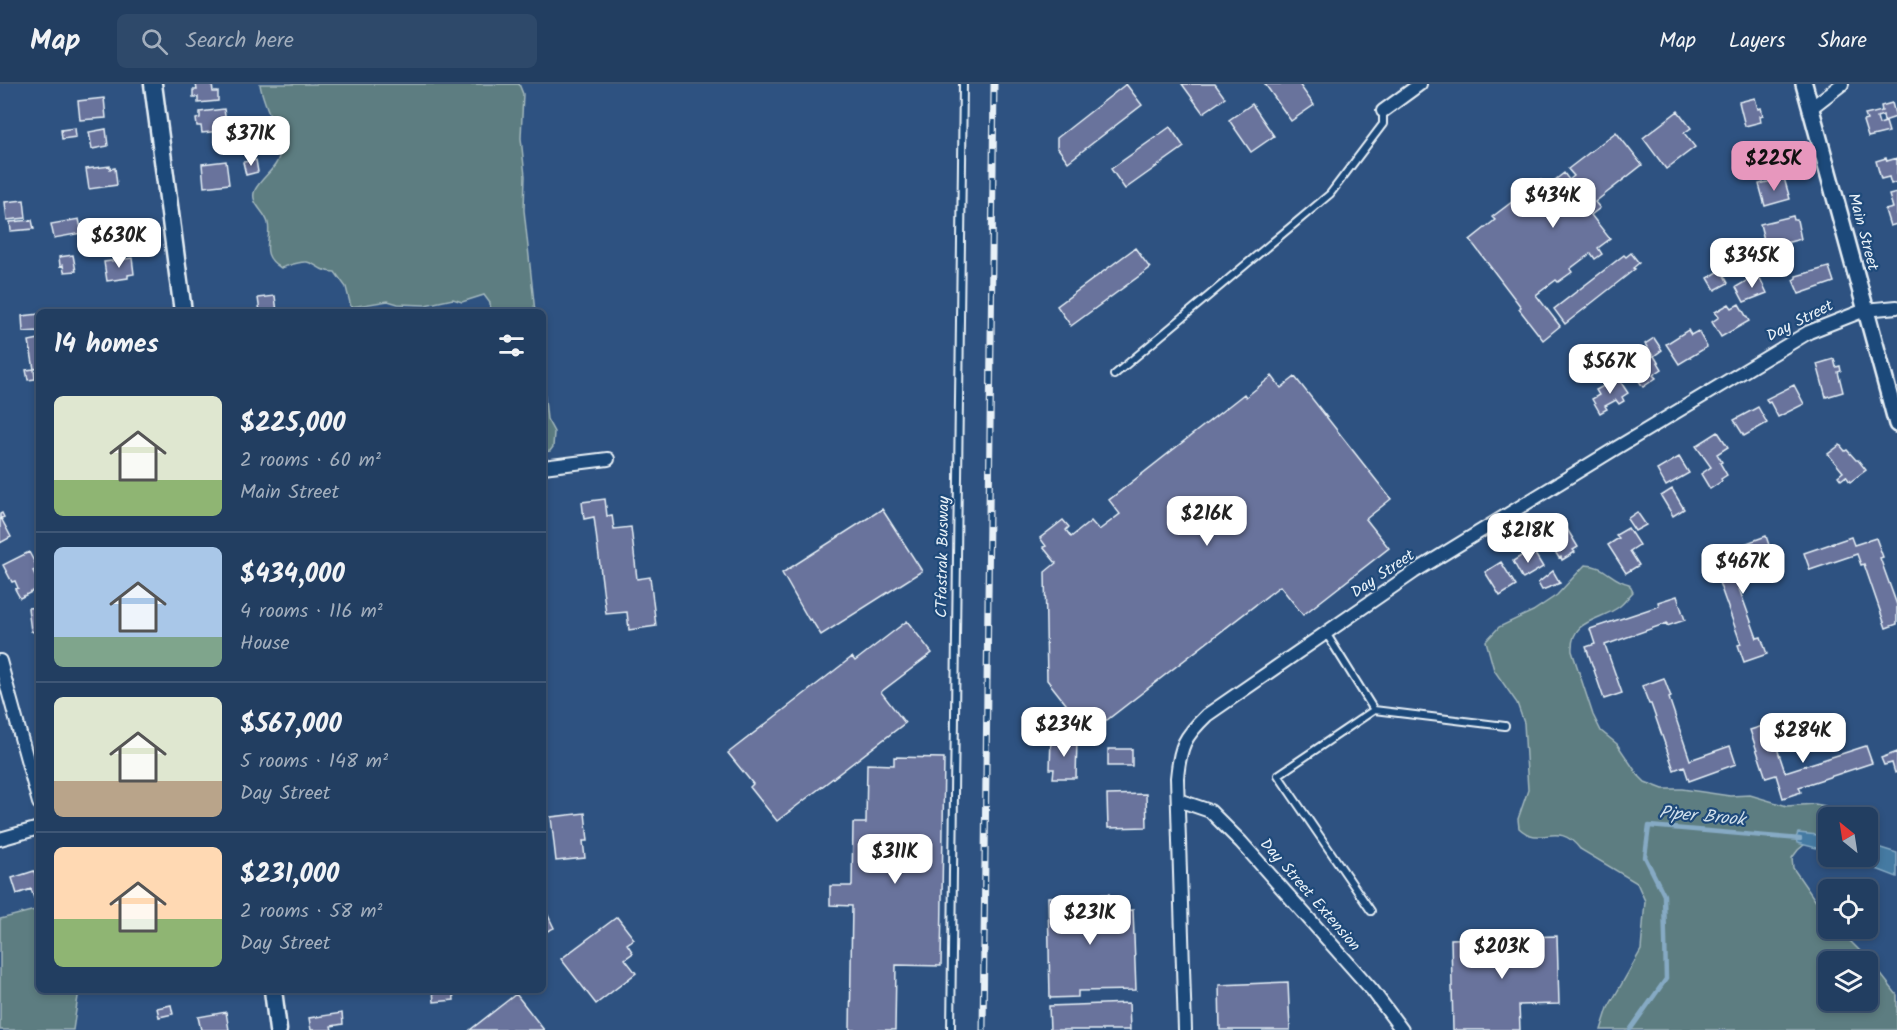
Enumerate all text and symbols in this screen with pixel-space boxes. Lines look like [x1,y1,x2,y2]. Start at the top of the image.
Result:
search box [117,14,537,68]
text: Map [30,19,81,64]
text: Search here [186,24,294,59]
icon: search [138,25,171,58]
text: Map [1659,25,1696,58]
text: Layers [1729,25,1785,58]
text: Share [1818,25,1867,58]
pin: $371K [209,116,293,167]
text: $371K [226,119,276,151]
pin: $225K [1732,141,1816,192]
text: $225K [1745,144,1803,176]
pin: $434K [1511,178,1595,229]
text: $434K [1525,181,1581,213]
street label: Main Street [1841,190,1886,274]
pin: $630K [77,218,161,269]
text: $630K [91,221,147,253]
pin: $345K [1710,238,1794,289]
text: $345K [1724,241,1780,273]
street label: Day Street [1762,293,1839,349]
text: 14 homes [54,324,159,366]
icon: filters [495,329,528,362]
pin: $567K [1568,344,1652,395]
text: $567K [1583,347,1637,379]
text: $225,000 [240,403,346,445]
icon: home [102,420,174,492]
text: 2 rooms · 60 m² [240,445,381,477]
text: Main Street [240,477,339,509]
street label: CTfastrak Busway [929,495,957,618]
pin: $216K [1165,496,1249,547]
text: $216K [1181,499,1233,531]
pin: $218K [1486,513,1570,564]
text: $218K [1501,516,1555,548]
street label: Day Street [1346,543,1421,605]
pin: $467K [1701,544,1785,595]
text: $467K [1715,547,1771,579]
text: $434,000 [240,554,345,596]
icon: home [102,571,174,643]
text: 4 rooms · 116 m² [240,596,383,628]
text: House [240,628,290,660]
text: $567,000 [240,704,342,746]
pin: $234K [1022,707,1106,758]
text: $234K [1035,710,1093,742]
pin: $284K [1761,713,1845,764]
text: $284K [1774,716,1832,748]
icon: home [102,721,174,793]
text: 5 rooms · 148 m² [240,746,388,778]
text: Day Street [240,778,330,810]
water label: Piper Brook [1658,799,1749,835]
north arrow [1818,807,1878,867]
map controls [1818,807,1878,1011]
street label: Day Street Extension [1254,833,1366,957]
pin: $311K [853,834,937,885]
text: $311K [872,837,918,869]
text: $231,000 [240,854,339,896]
icon: home [102,871,174,943]
button: locate [1818,879,1878,939]
pin: $231K [1048,895,1132,946]
text: 2 rooms · 58 m² [240,896,382,928]
text: $231K [1064,898,1116,930]
text: Day Street [240,928,330,960]
pin: $203K [1460,929,1544,980]
text: $203K [1474,932,1530,964]
button: layers [1818,951,1878,1011]

